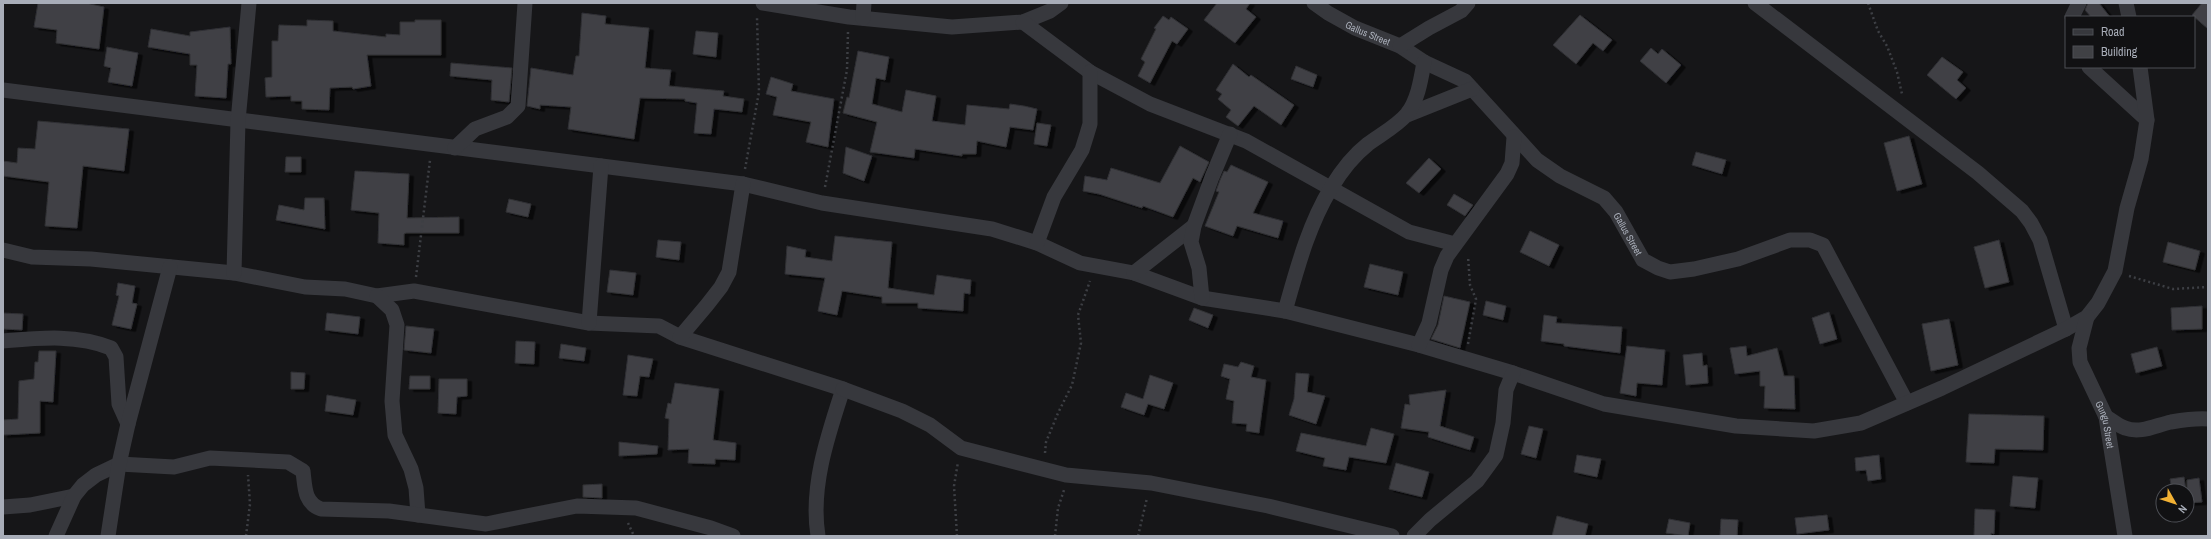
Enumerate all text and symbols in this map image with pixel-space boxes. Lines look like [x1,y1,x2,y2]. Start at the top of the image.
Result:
legend [2065,16,2195,68]
street label: Gallus Street [1343,18,1393,49]
text: Road [2101,24,2125,40]
text: Building [2101,44,2138,60]
street label: Gallus Street [1610,210,1645,258]
street label: Gungu Street [2092,399,2117,450]
north arrow [2155,483,2195,523]
text: N [2175,502,2190,516]

